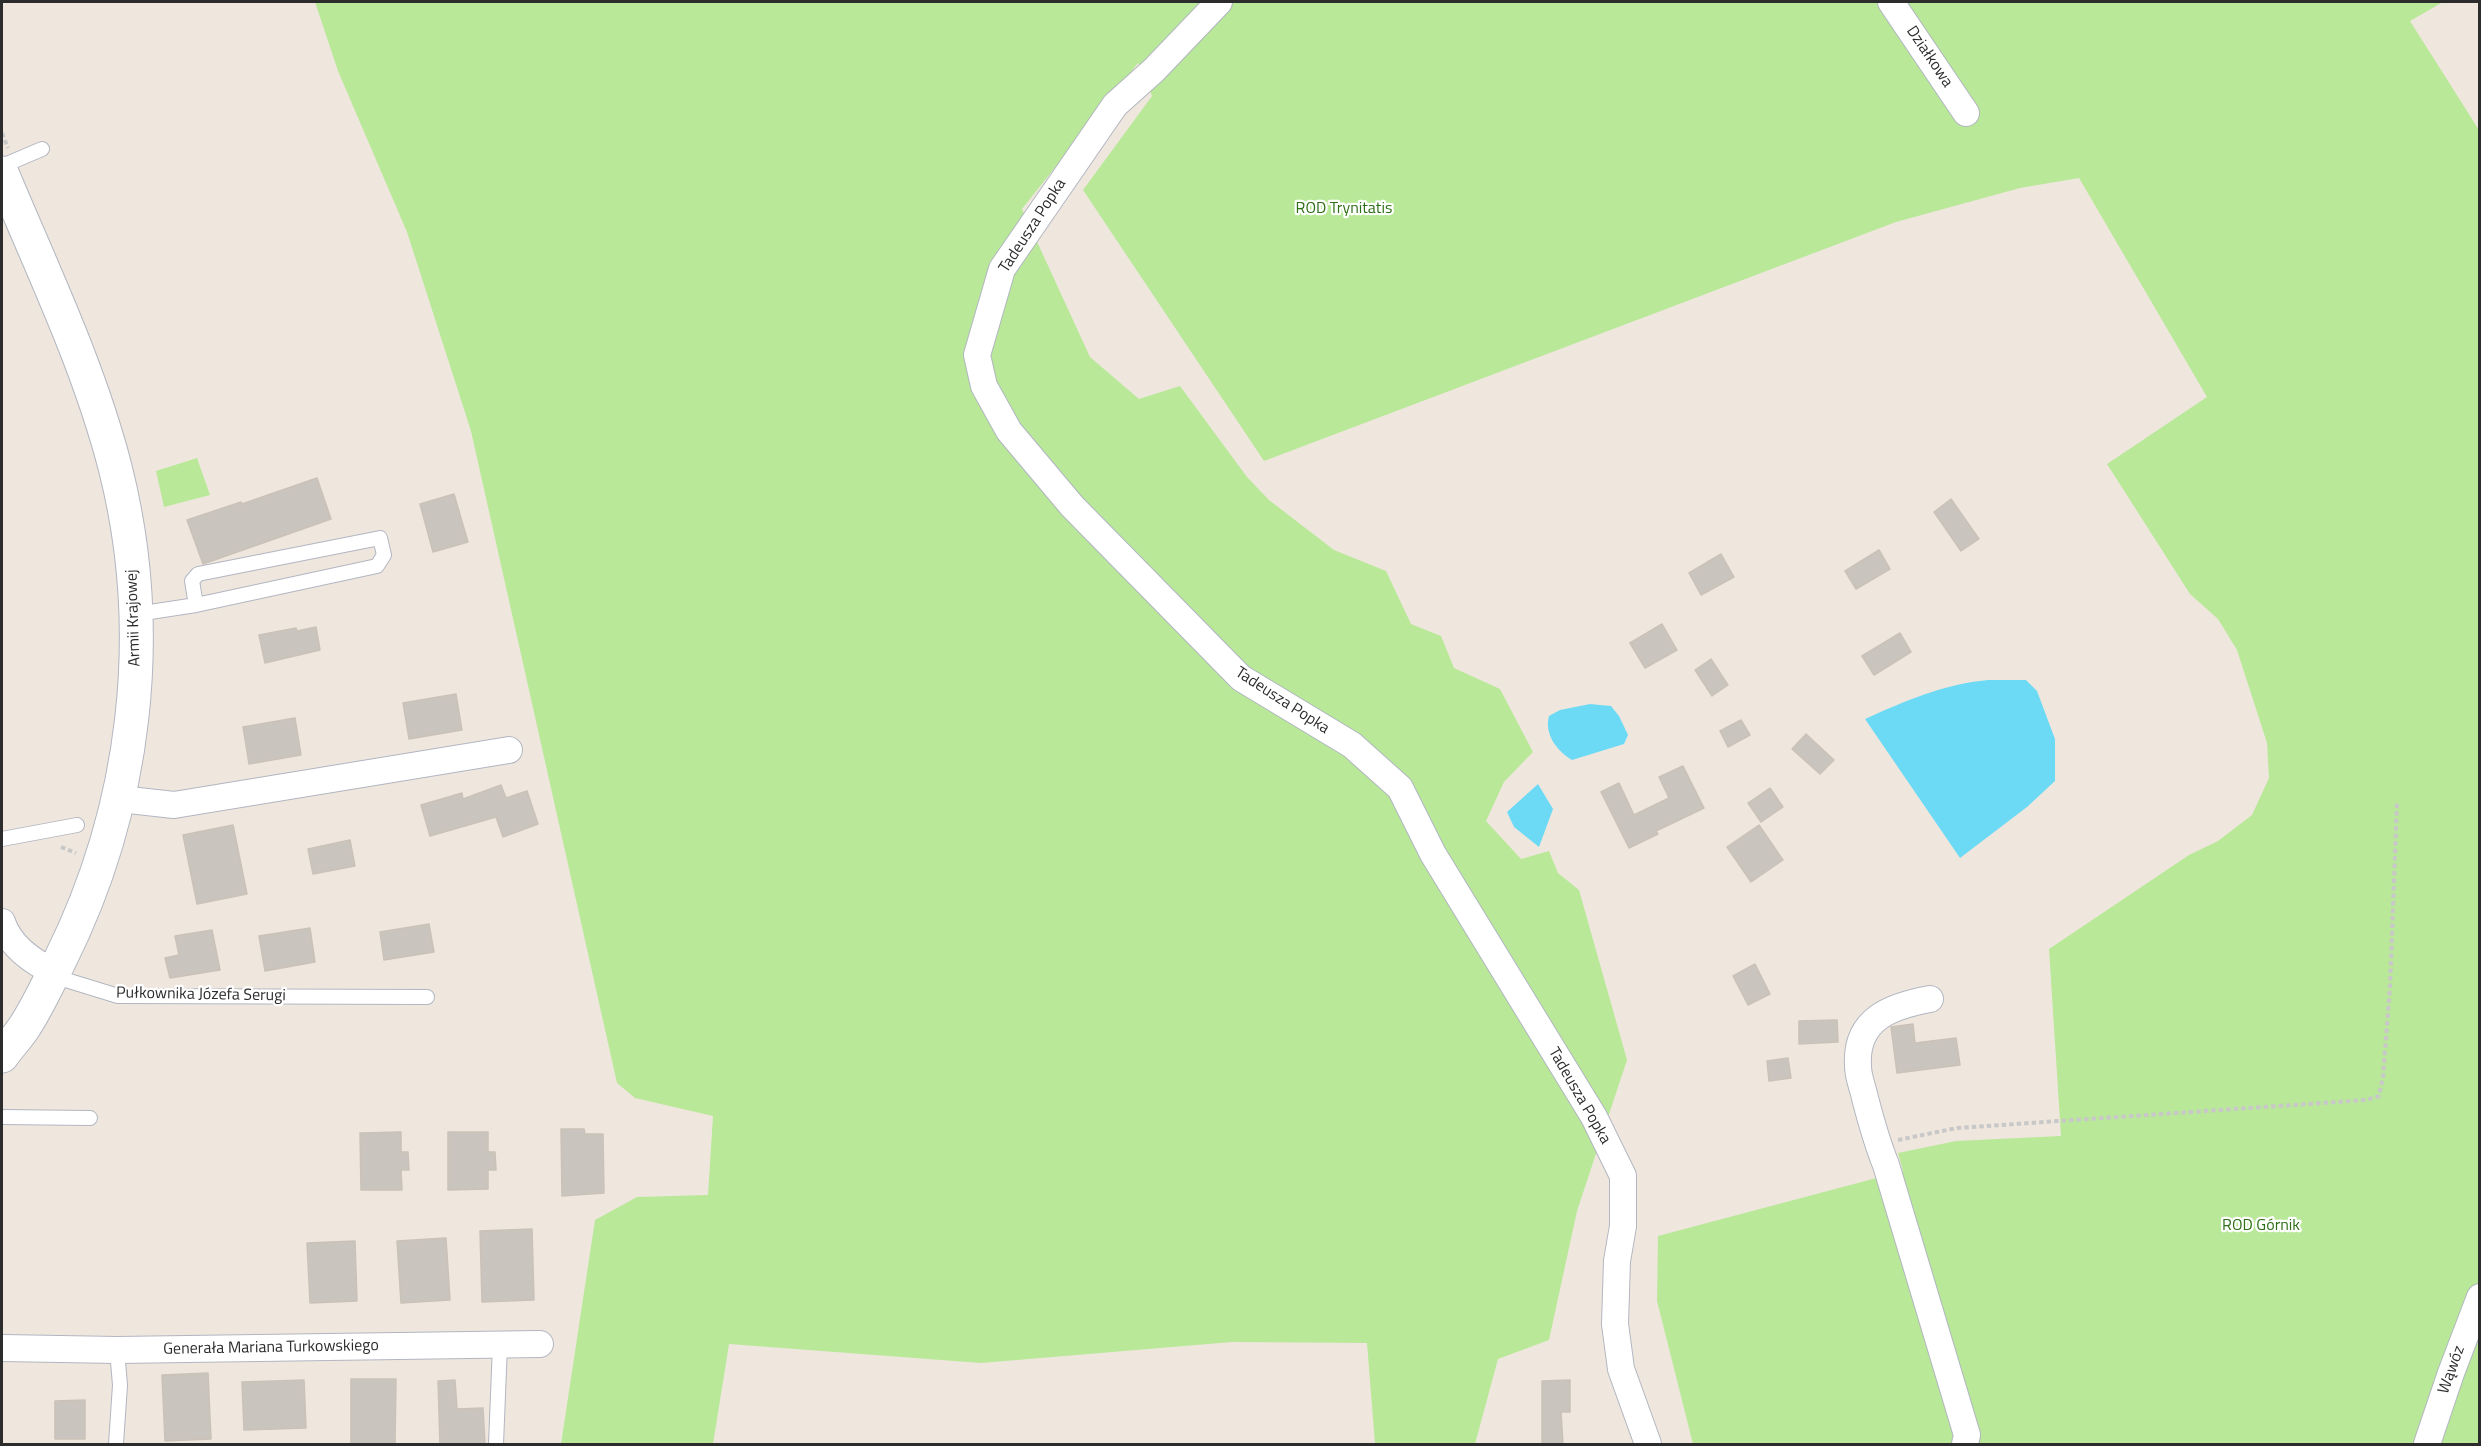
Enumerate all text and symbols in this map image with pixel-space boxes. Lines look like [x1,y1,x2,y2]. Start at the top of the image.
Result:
street label: Działkowa [1901,23,1957,91]
street label: Tadeusza Popka [995,175,1071,277]
park label: ROD Trynitatis [1296,199,1392,219]
street label: Armii Krajowej [123,569,145,667]
street label: Tadeusza Popka [1231,663,1333,739]
street label: Pułkownika Józefa Serugi [116,984,286,1006]
street label: Tadeusza Popka [1544,1044,1614,1148]
park label: ROD Górnik [2222,1216,2300,1236]
street label: Generała Mariana Turkowskiego [163,1337,379,1359]
street label: Wąwóz [2434,1343,2470,1397]

